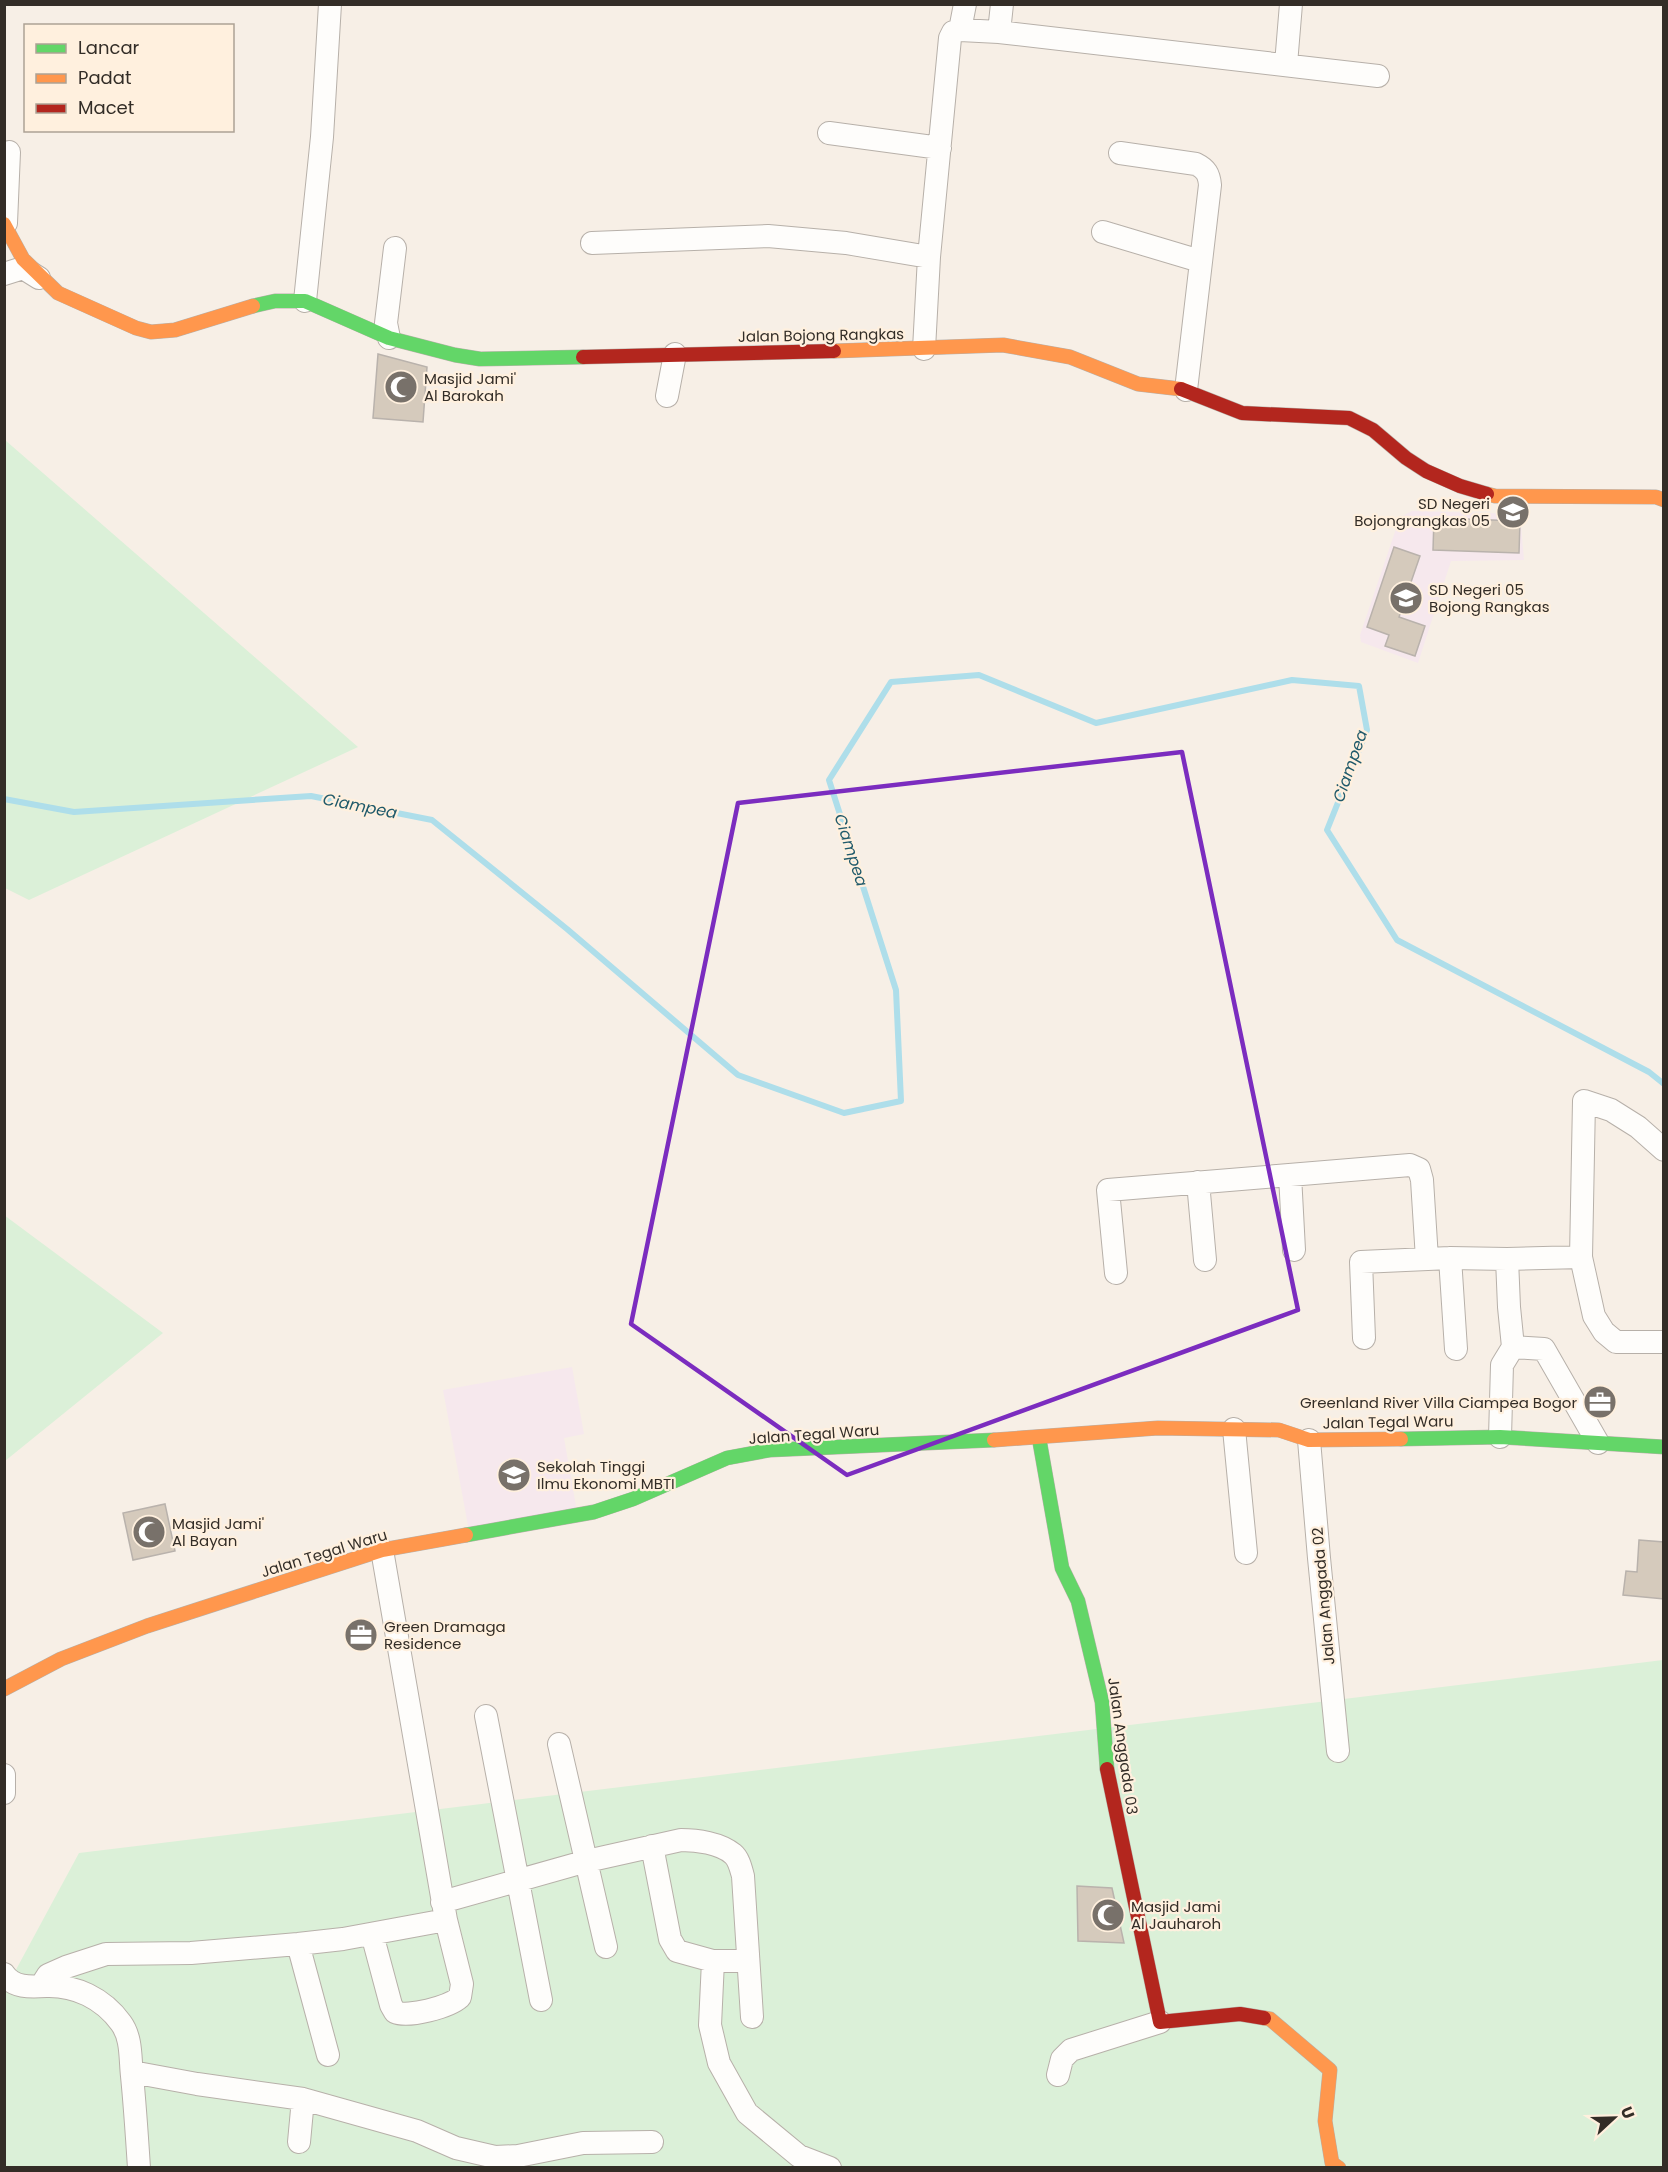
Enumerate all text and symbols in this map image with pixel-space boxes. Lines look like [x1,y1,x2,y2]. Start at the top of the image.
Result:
legend [24,24,234,132]
text: Lancar [78,35,140,60]
text: Padat [78,65,131,90]
text: Macet [78,95,134,120]
street label: Jalan Bojong Rangkas [738,323,904,347]
place label: Masjid Jami' Al Barokah [424,368,516,406]
mosque icon: Masjid Jami' Al Barokah [383,369,419,405]
place label: SD Negeri Bojongrangkas 05 [1354,493,1490,531]
school or university icon: SD Negeri Bojongrangkas 05 [1495,494,1531,530]
place label: SD Negeri 05 Bojong Rangkas [1429,579,1550,617]
school or university icon: SD Negeri 05 Bojong Rangkas [1388,580,1424,616]
water label: Ciampea [1327,727,1373,805]
water label: Ciampea [321,788,399,824]
water label: Ciampea [828,811,874,889]
office icon: Greenland River Villa Ciampea Bogor [1582,1384,1618,1420]
place label: Greenland River Villa Ciampea Bogor [1300,1392,1577,1413]
street label: Jalan Tegal Waru [1322,1410,1454,1434]
street label: Jalan Tegal Waru [748,1419,880,1449]
place label: Sekolah Tinggi Ilmu Ekonomi MBTI [537,1456,675,1494]
school or university icon: Sekolah Tinggi Ilmu Ekonomi MBTI [496,1457,532,1493]
place label: Masjid Jami' Al Bayan [172,1513,264,1551]
mosque icon: Masjid Jami' Al Bayan [131,1514,167,1550]
street label: Jalan Tegal Waru [258,1524,390,1582]
street label: Jalan Anggada 02 [1307,1526,1339,1666]
place label: Green Dramaga Residence [384,1616,506,1654]
office icon: Green Dramaga Residence [343,1617,379,1653]
street label: Jalan Anggada 03 [1103,1676,1143,1816]
place label: Masjid Jami Al Jauharoh [1131,1896,1221,1934]
mosque icon: Masjid Jami Al Jauharoh [1090,1897,1126,1933]
north arrow [1584,2088,1644,2148]
text: U [1615,2103,1640,2122]

